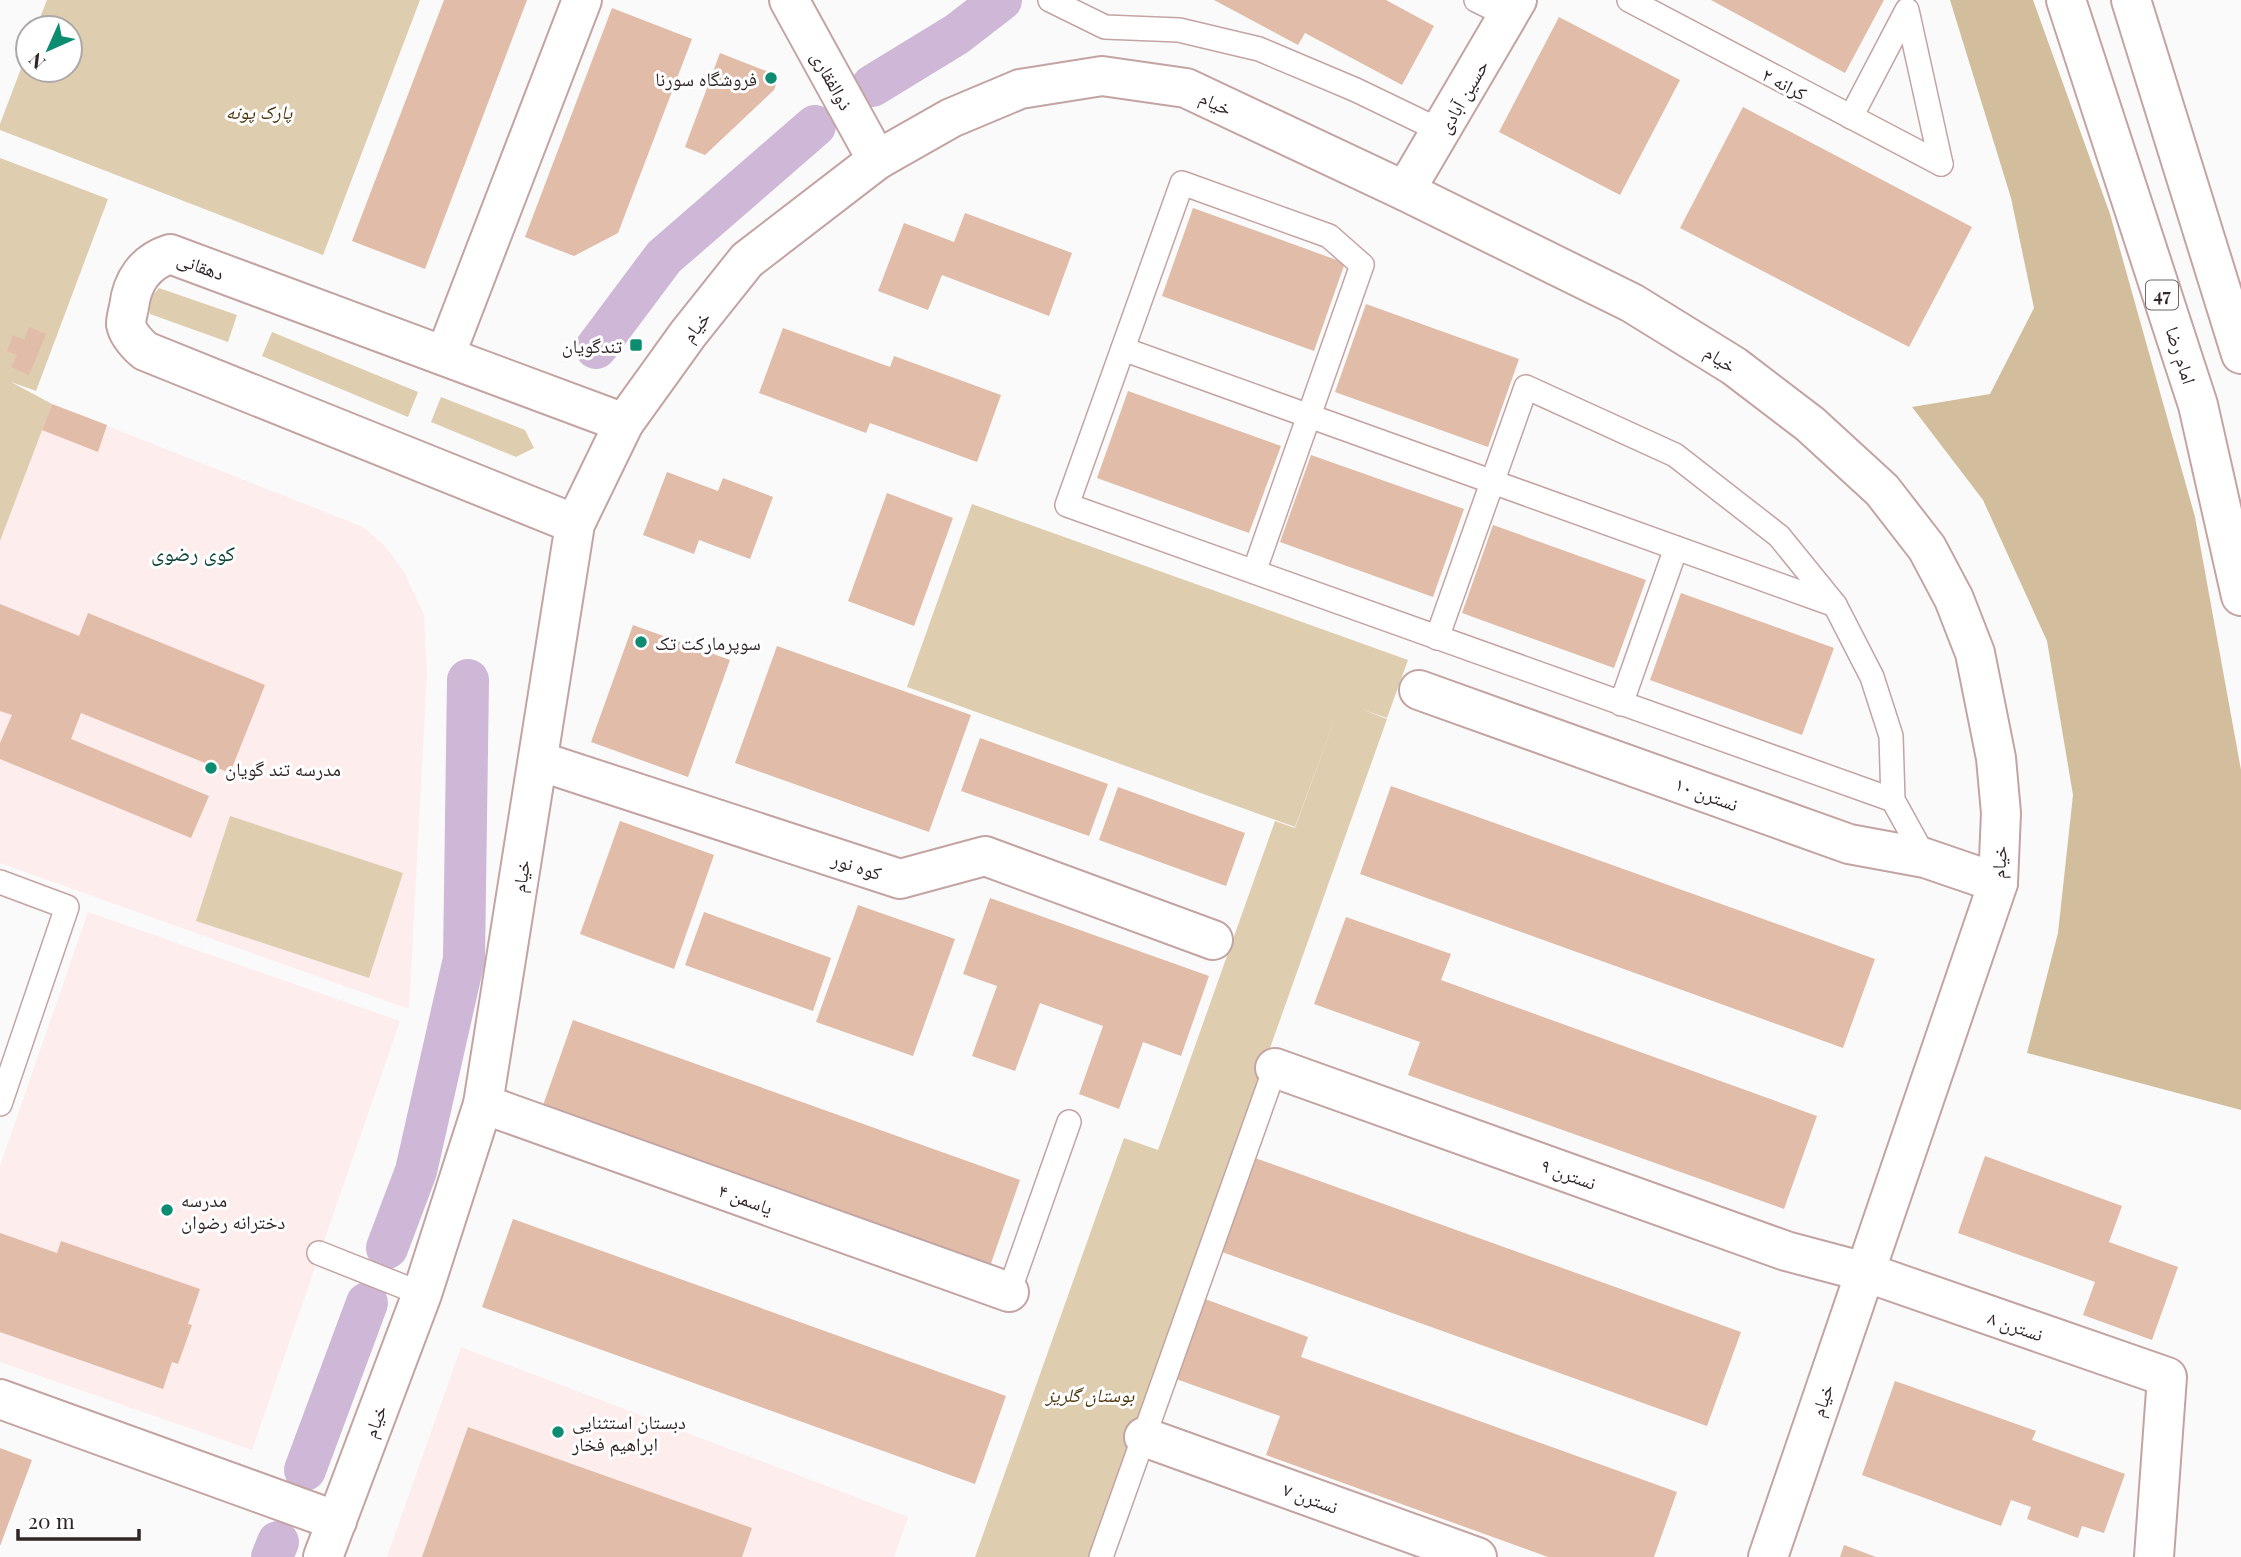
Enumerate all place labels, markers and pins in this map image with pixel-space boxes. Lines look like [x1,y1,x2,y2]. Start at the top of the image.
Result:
place label: فروشگاه سورنا [655,65,757,91]
marker: فروشگاه سورنا [763,70,779,86]
place label: تندگویان [562,332,622,358]
marker: تندگویان [628,337,644,353]
place label: سوپرمارکت تک [655,629,761,655]
marker: سوپرمارکت تک [633,634,649,650]
place label: مدرسه تند گویان [225,755,341,781]
marker: مدرسه تند گویان [203,760,219,776]
place label: مدرسه دخترانه رضوان [181,1186,285,1234]
marker: مدرسه دخترانه رضوان [159,1202,175,1218]
place label: دبستان استثنایی ابراهیم فخار [571,1408,686,1457]
marker: دبستان استثنایی ابراهیم فخار [550,1424,566,1440]

